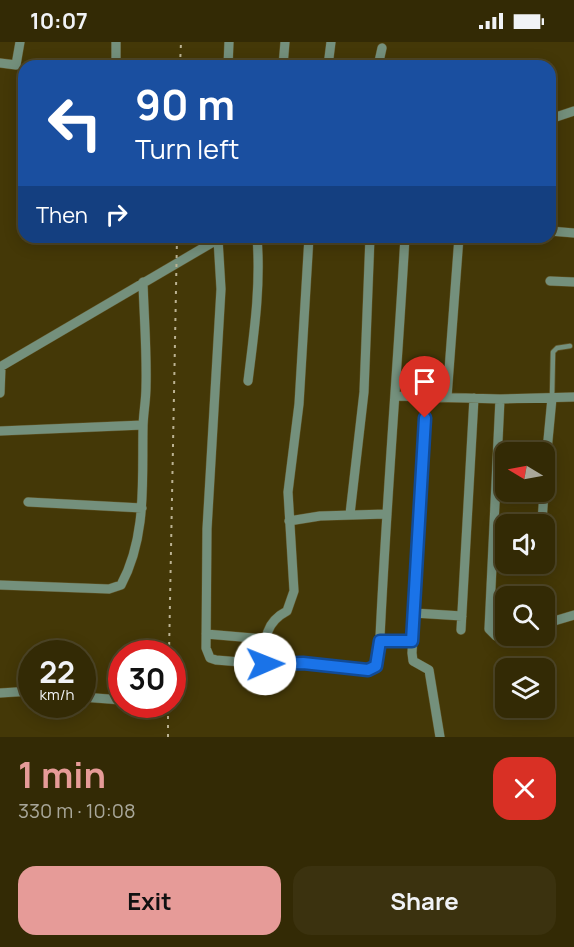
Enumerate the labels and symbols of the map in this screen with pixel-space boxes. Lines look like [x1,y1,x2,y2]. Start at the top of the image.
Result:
pin [399,356,450,418]
north arrow [495,442,555,502]
position arrow [233,632,297,696]
speed limit sign: 30 [108,640,186,718]

